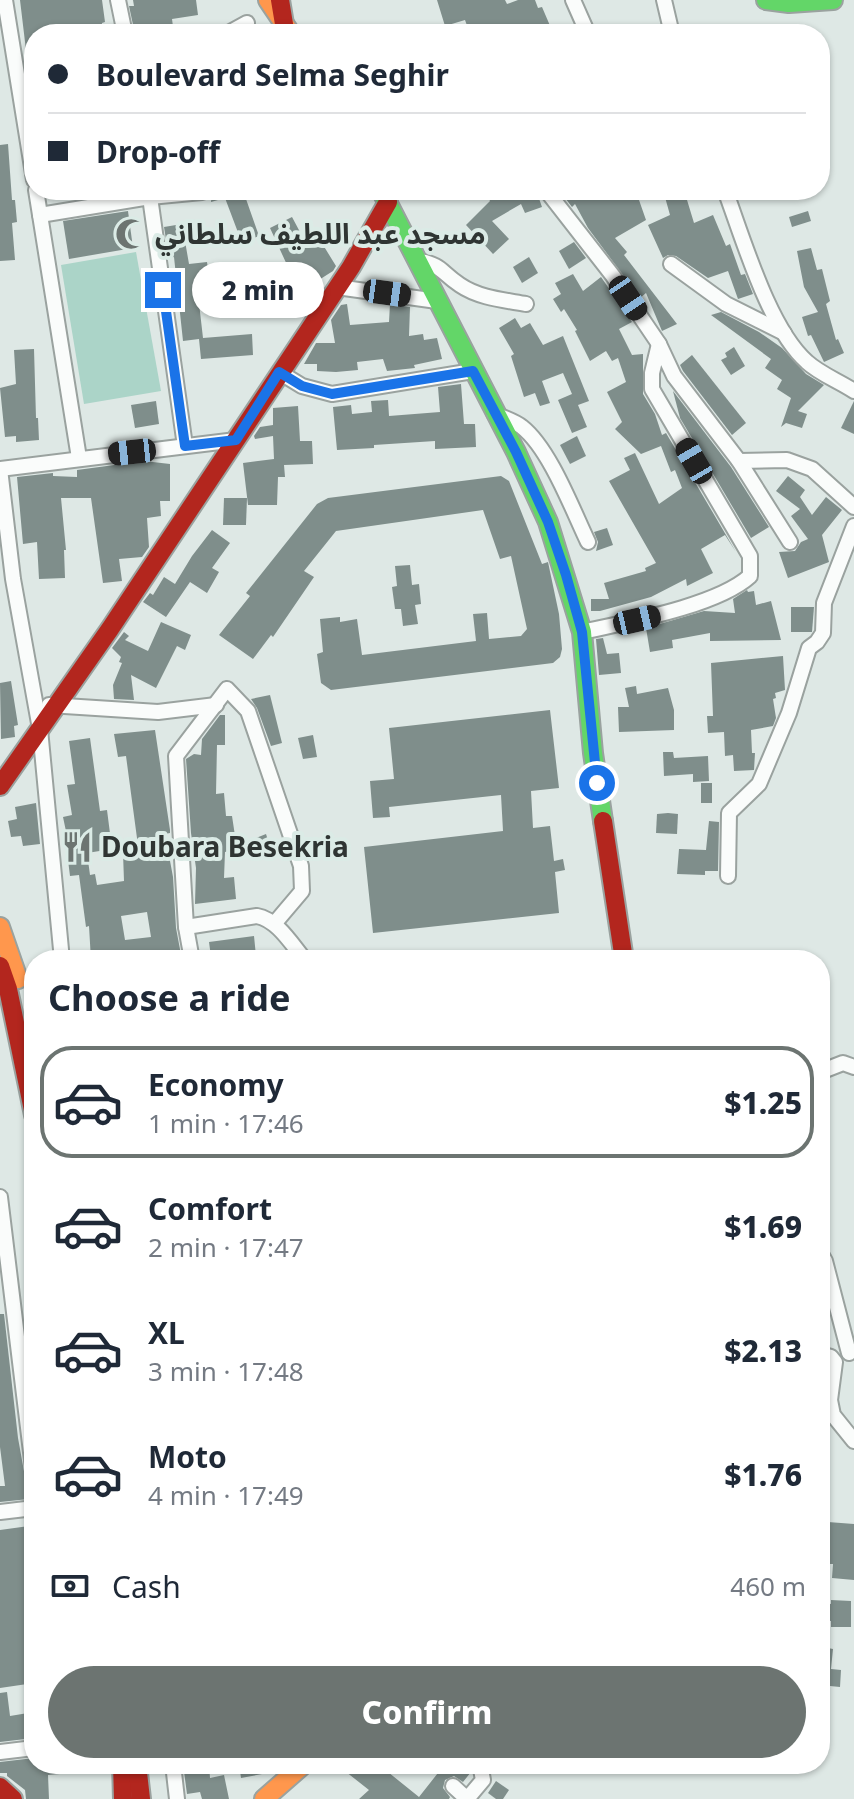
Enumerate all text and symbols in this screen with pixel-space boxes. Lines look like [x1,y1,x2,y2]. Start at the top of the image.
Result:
text: Boulevard Selma Seghir [96,54,449,95]
text: Drop-off [96,131,220,172]
place label: مسجد عبد اللطيف سلطاني [155,214,486,256]
mosque icon: مسجد عبد اللطيف سلطاني [114,217,148,251]
callout: 2 min [191,262,323,318]
car [605,271,651,325]
route end [145,272,181,308]
text: 2 min [222,272,294,308]
car [362,278,412,308]
car [672,434,716,488]
car [107,438,157,466]
car [611,603,663,637]
route start [579,765,615,801]
place label: Doubara Besekria [101,827,349,865]
restaurant icon: Doubara Besekria [60,830,94,864]
text: Choose a ride [48,973,290,1022]
text: Economy [148,1064,284,1105]
icon: car [52,1066,124,1138]
text: $1.25 [724,1082,802,1123]
text: 1 min · 17:46 [148,1105,304,1141]
text: Comfort [148,1188,272,1229]
icon: car [52,1190,124,1262]
text: $1.69 [724,1206,802,1247]
text: 2 min · 17:47 [148,1229,304,1265]
text: XL [148,1312,185,1353]
icon: car [52,1314,124,1386]
text: $2.13 [724,1330,802,1371]
text: 3 min · 17:48 [148,1353,304,1389]
text: Moto [148,1436,227,1477]
icon: car [52,1438,124,1510]
text: $1.76 [724,1454,802,1495]
text: 4 min · 17:49 [148,1477,304,1513]
icon: cash [48,1564,92,1608]
text: Cash [112,1566,181,1607]
text: 460 m [730,1568,806,1604]
button: Confirm [48,1666,806,1758]

